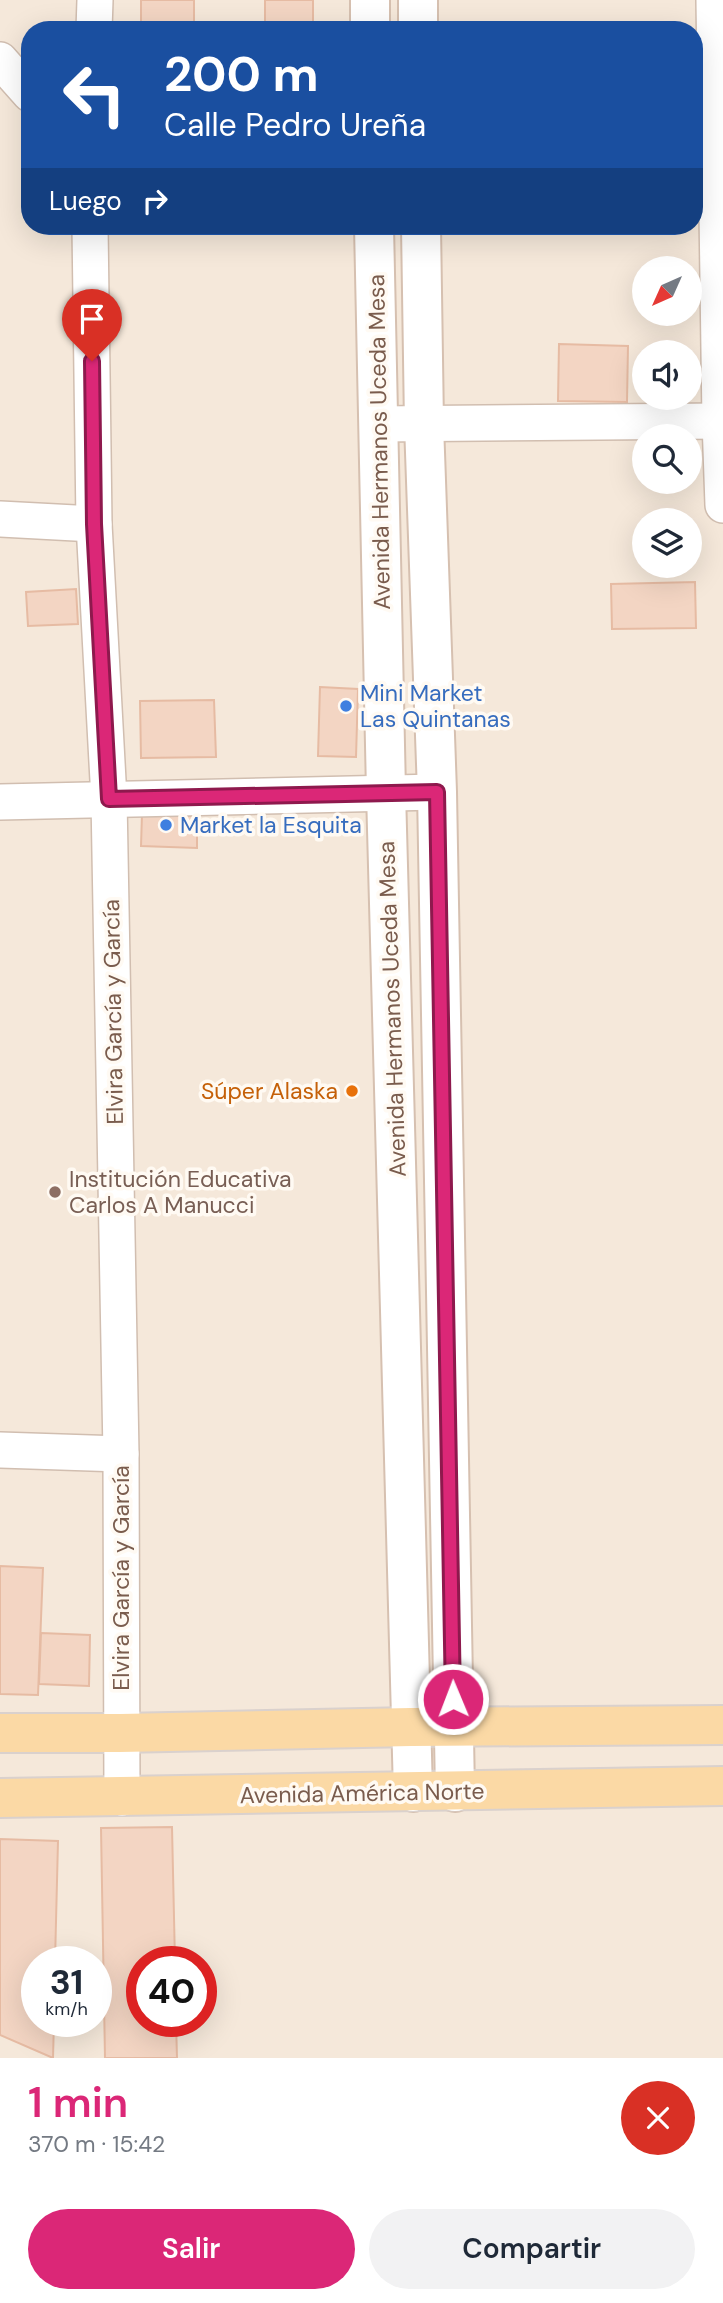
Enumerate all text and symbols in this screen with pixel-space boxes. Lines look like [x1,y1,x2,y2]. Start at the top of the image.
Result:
text: 200 m [164,42,319,106]
icon: left [49,49,140,140]
text: Calle Pedro Ureña [164,104,426,146]
icon: right [136,182,174,220]
text: Luego [49,184,122,218]
north arrow [632,256,702,326]
map controls [632,256,702,578]
street label: Avenida Hermanos Uceda Mesa [361,274,397,610]
pin [62,289,122,361]
icon: arrive [73,300,111,338]
button: sound [632,340,702,410]
button: search [632,424,702,494]
button: layers [632,508,702,578]
place label: Mini Market Las Quintanas [360,678,511,734]
marker: Mini Market Las Quintanas [338,698,354,714]
place label: Market la Esquita [180,810,362,840]
marker: Market la Esquita [158,817,174,833]
street label: Avenida Hermanos Uceda Mesa [371,841,413,1177]
street label: Elvira García y García [96,899,130,1125]
place label: Súper Alaska [201,1076,338,1106]
marker: Súper Alaska [344,1083,360,1099]
place label: Institución Educativa Carlos A Manucci [69,1164,292,1220]
marker: Institución Educativa Carlos A Manucci [47,1184,63,1200]
street label: Elvira García y García [106,1465,136,1691]
position arrow [416,1662,490,1736]
street label: Avenida América Norte [239,1776,485,1810]
speed limit sign: 40 [126,1946,217,2037]
text: 31 [50,1959,83,2005]
text: km/h [45,1997,88,2021]
text: 1 min [28,2075,128,2130]
button: close [621,2081,695,2155]
text: 370 m · 15:42 [28,2129,165,2159]
button: Salir [28,2209,355,2289]
button: Compartir [369,2209,695,2289]

